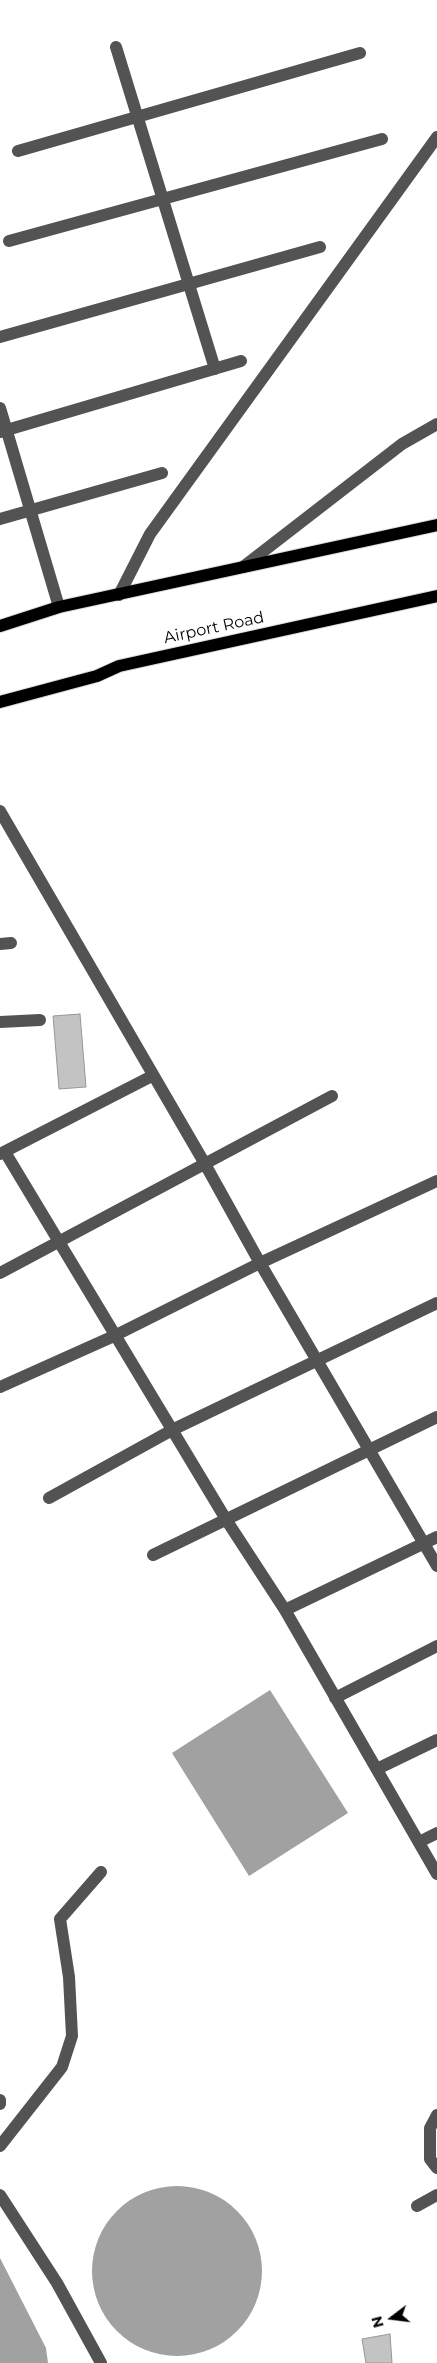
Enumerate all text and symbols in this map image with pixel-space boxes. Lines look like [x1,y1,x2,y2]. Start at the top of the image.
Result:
street label: Airport Road [162,608,266,648]
north arrow [367,2293,417,2343]
text: N [367,2314,388,2330]

